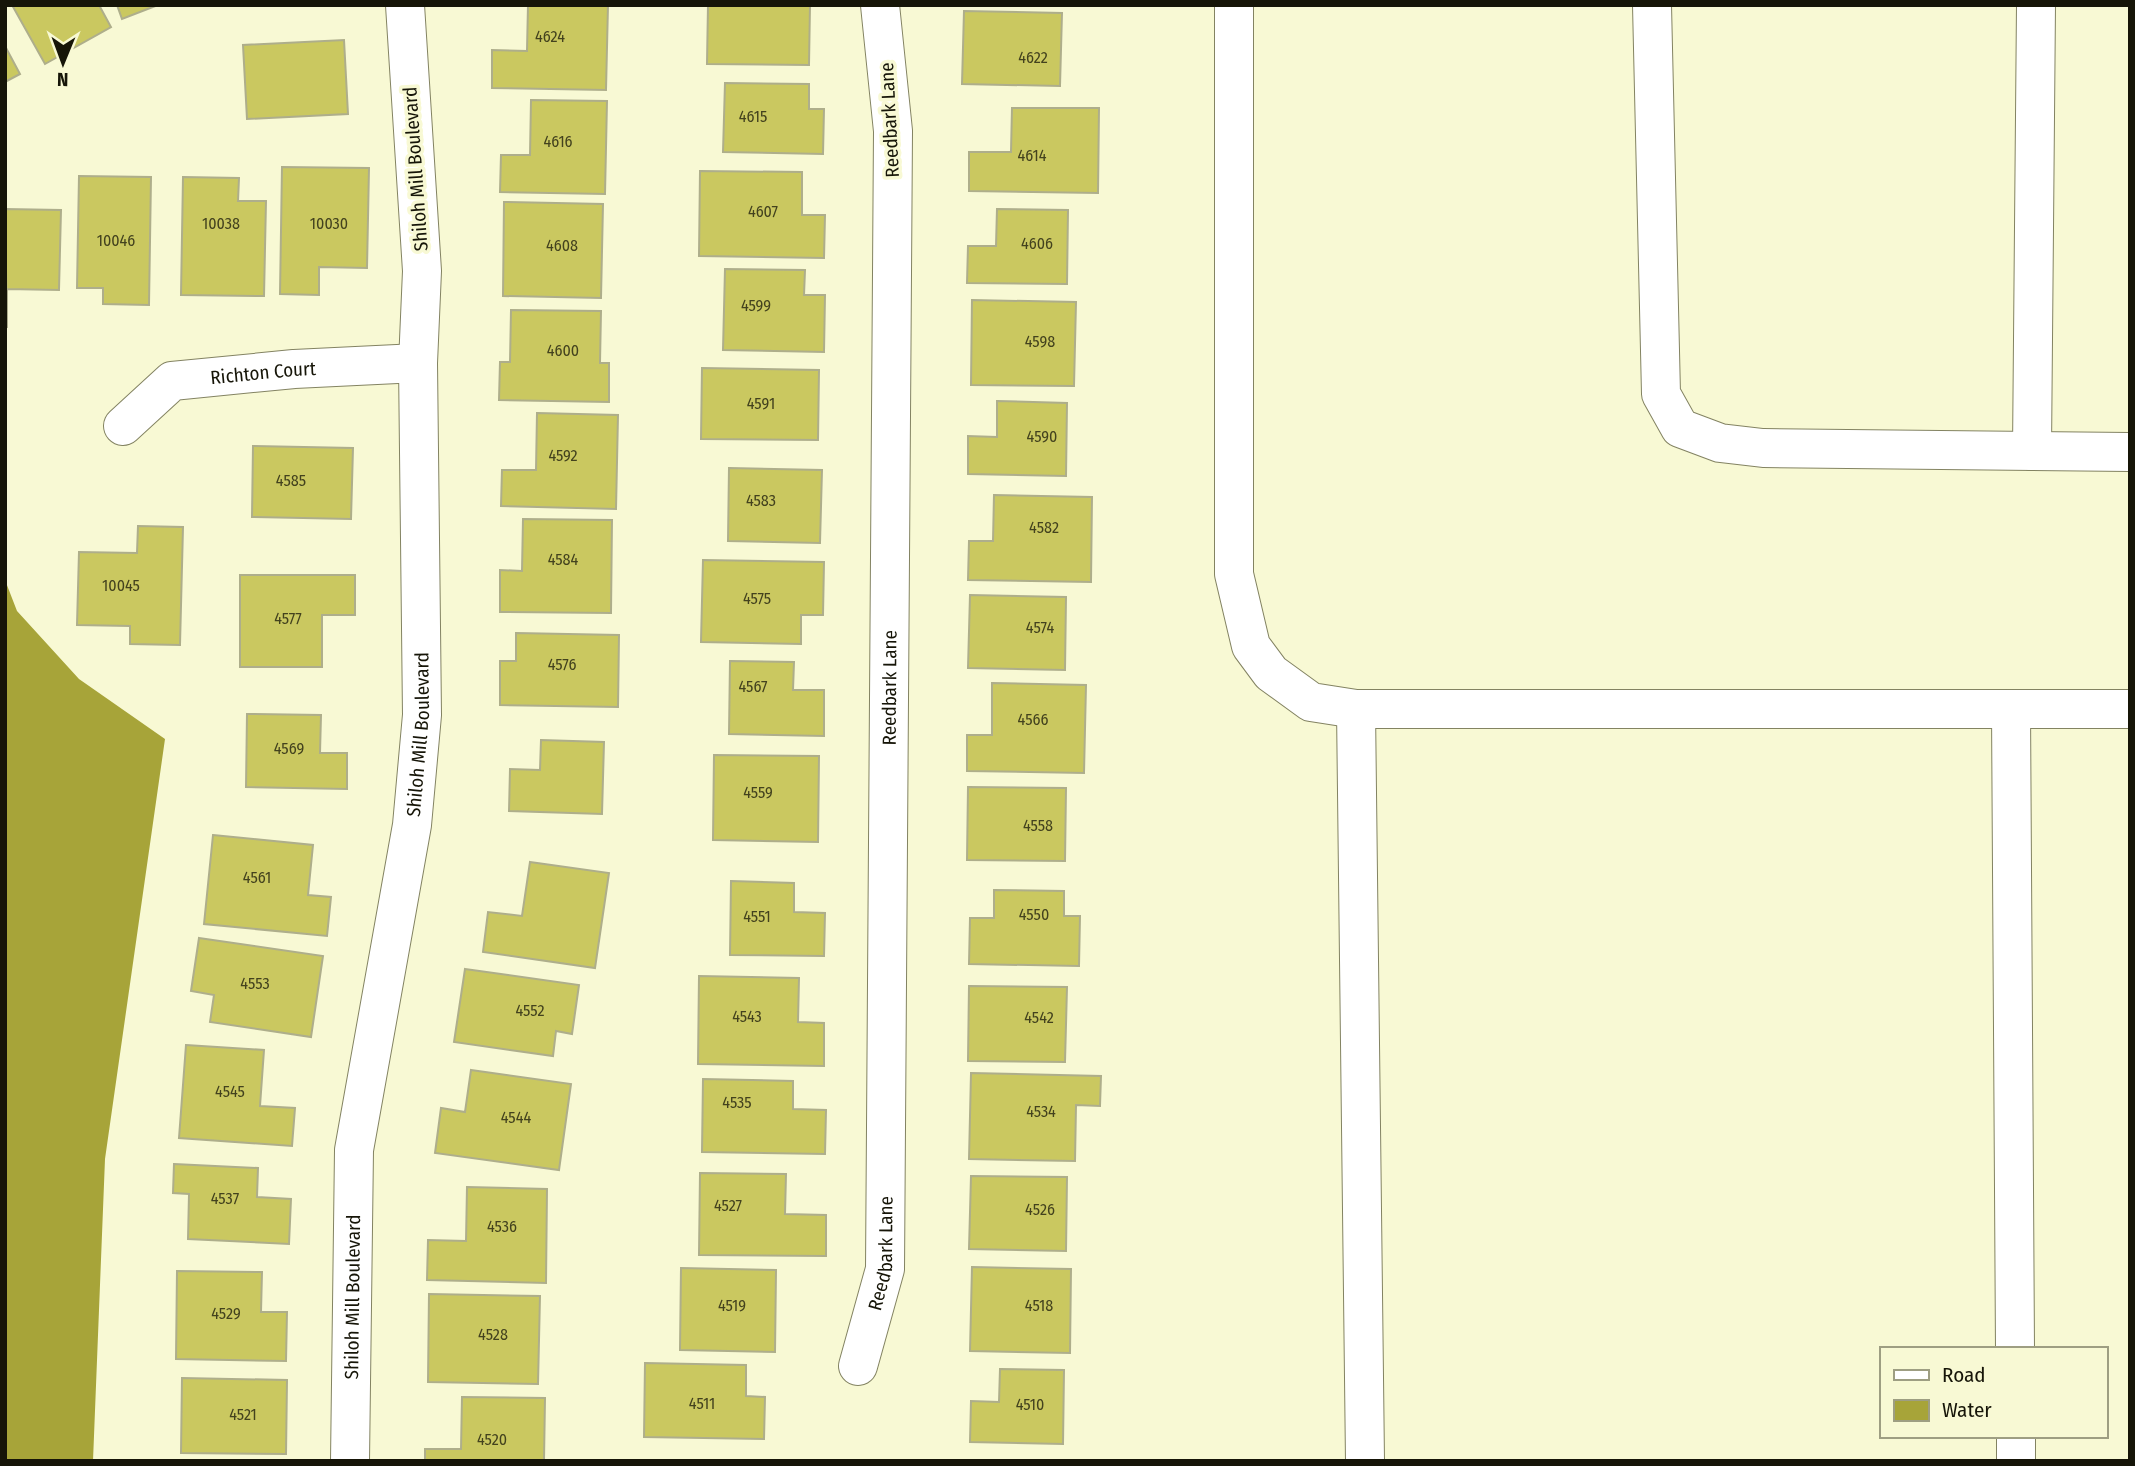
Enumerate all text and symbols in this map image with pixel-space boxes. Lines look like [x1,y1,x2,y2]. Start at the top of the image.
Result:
house number: 4624 [535,27,565,46]
north arrow [28,28,98,98]
house number: 4622 [1018,48,1048,67]
street label: Reedbark Lane [875,62,904,178]
text: N [57,68,69,91]
street label: Shiloh Mill Boulevard [398,86,433,252]
house number: 4615 [739,107,767,126]
house number: 4616 [543,132,573,151]
house number: 4614 [1018,146,1047,165]
house number: 4607 [748,202,779,221]
house number: 10038 [202,214,240,233]
house number: 10030 [310,214,348,233]
house number: 10046 [97,231,135,250]
house number: 4606 [1021,234,1053,253]
house number: 4608 [546,236,578,255]
house number: 4599 [741,296,771,315]
house number: 4598 [1025,332,1055,351]
house number: 4600 [547,341,579,360]
street label: Richton Court [209,357,317,389]
house number: 4591 [747,394,775,413]
house number: 4590 [1027,427,1057,446]
house number: 4592 [548,446,578,465]
house number: 4585 [276,471,306,490]
house number: 4583 [746,491,776,510]
house number: 4582 [1029,518,1059,537]
house number: 4584 [548,550,579,569]
house number: 10045 [102,576,140,595]
house number: 4575 [743,589,771,608]
house number: 4577 [274,609,302,628]
house number: 4574 [1026,618,1054,637]
street label: Reedbark Lane [878,630,901,745]
street label: Shiloh Mill Boulevard [402,652,434,818]
house number: 4576 [548,655,576,674]
house number: 4567 [738,677,768,696]
house number: 4566 [1018,710,1048,729]
house number: 4569 [274,739,304,758]
house number: 4559 [743,783,773,802]
house number: 4558 [1023,816,1053,835]
house number: 4561 [243,868,271,887]
house number: 4550 [1019,905,1049,924]
house number: 4551 [743,907,771,926]
house number: 4553 [240,974,270,993]
house number: 4552 [515,1001,545,1020]
house number: 4543 [732,1007,762,1026]
house number: 4542 [1024,1008,1054,1027]
house number: 4545 [215,1082,245,1101]
house number: 4535 [722,1093,752,1112]
house number: 4534 [1026,1102,1056,1121]
house number: 4544 [501,1108,531,1127]
house number: 4537 [211,1189,240,1208]
house number: 4527 [714,1196,743,1215]
street label: Reedbark Lane [863,1196,898,1313]
house number: 4526 [1025,1200,1055,1219]
street label: Shiloh Mill Boulevard [340,1214,365,1380]
house number: 4536 [487,1217,517,1236]
house number: 4519 [718,1296,746,1315]
house number: 4518 [1025,1296,1053,1315]
house number: 4529 [211,1304,241,1323]
house number: 4528 [478,1325,508,1344]
legend [1880,1347,2107,1438]
text: Road [1942,1362,1986,1388]
house number: 4511 [689,1394,715,1413]
house number: 4510 [1016,1395,1044,1414]
text: Water [1942,1397,1992,1423]
house number: 4521 [229,1405,257,1424]
house number: 4520 [477,1430,507,1449]

